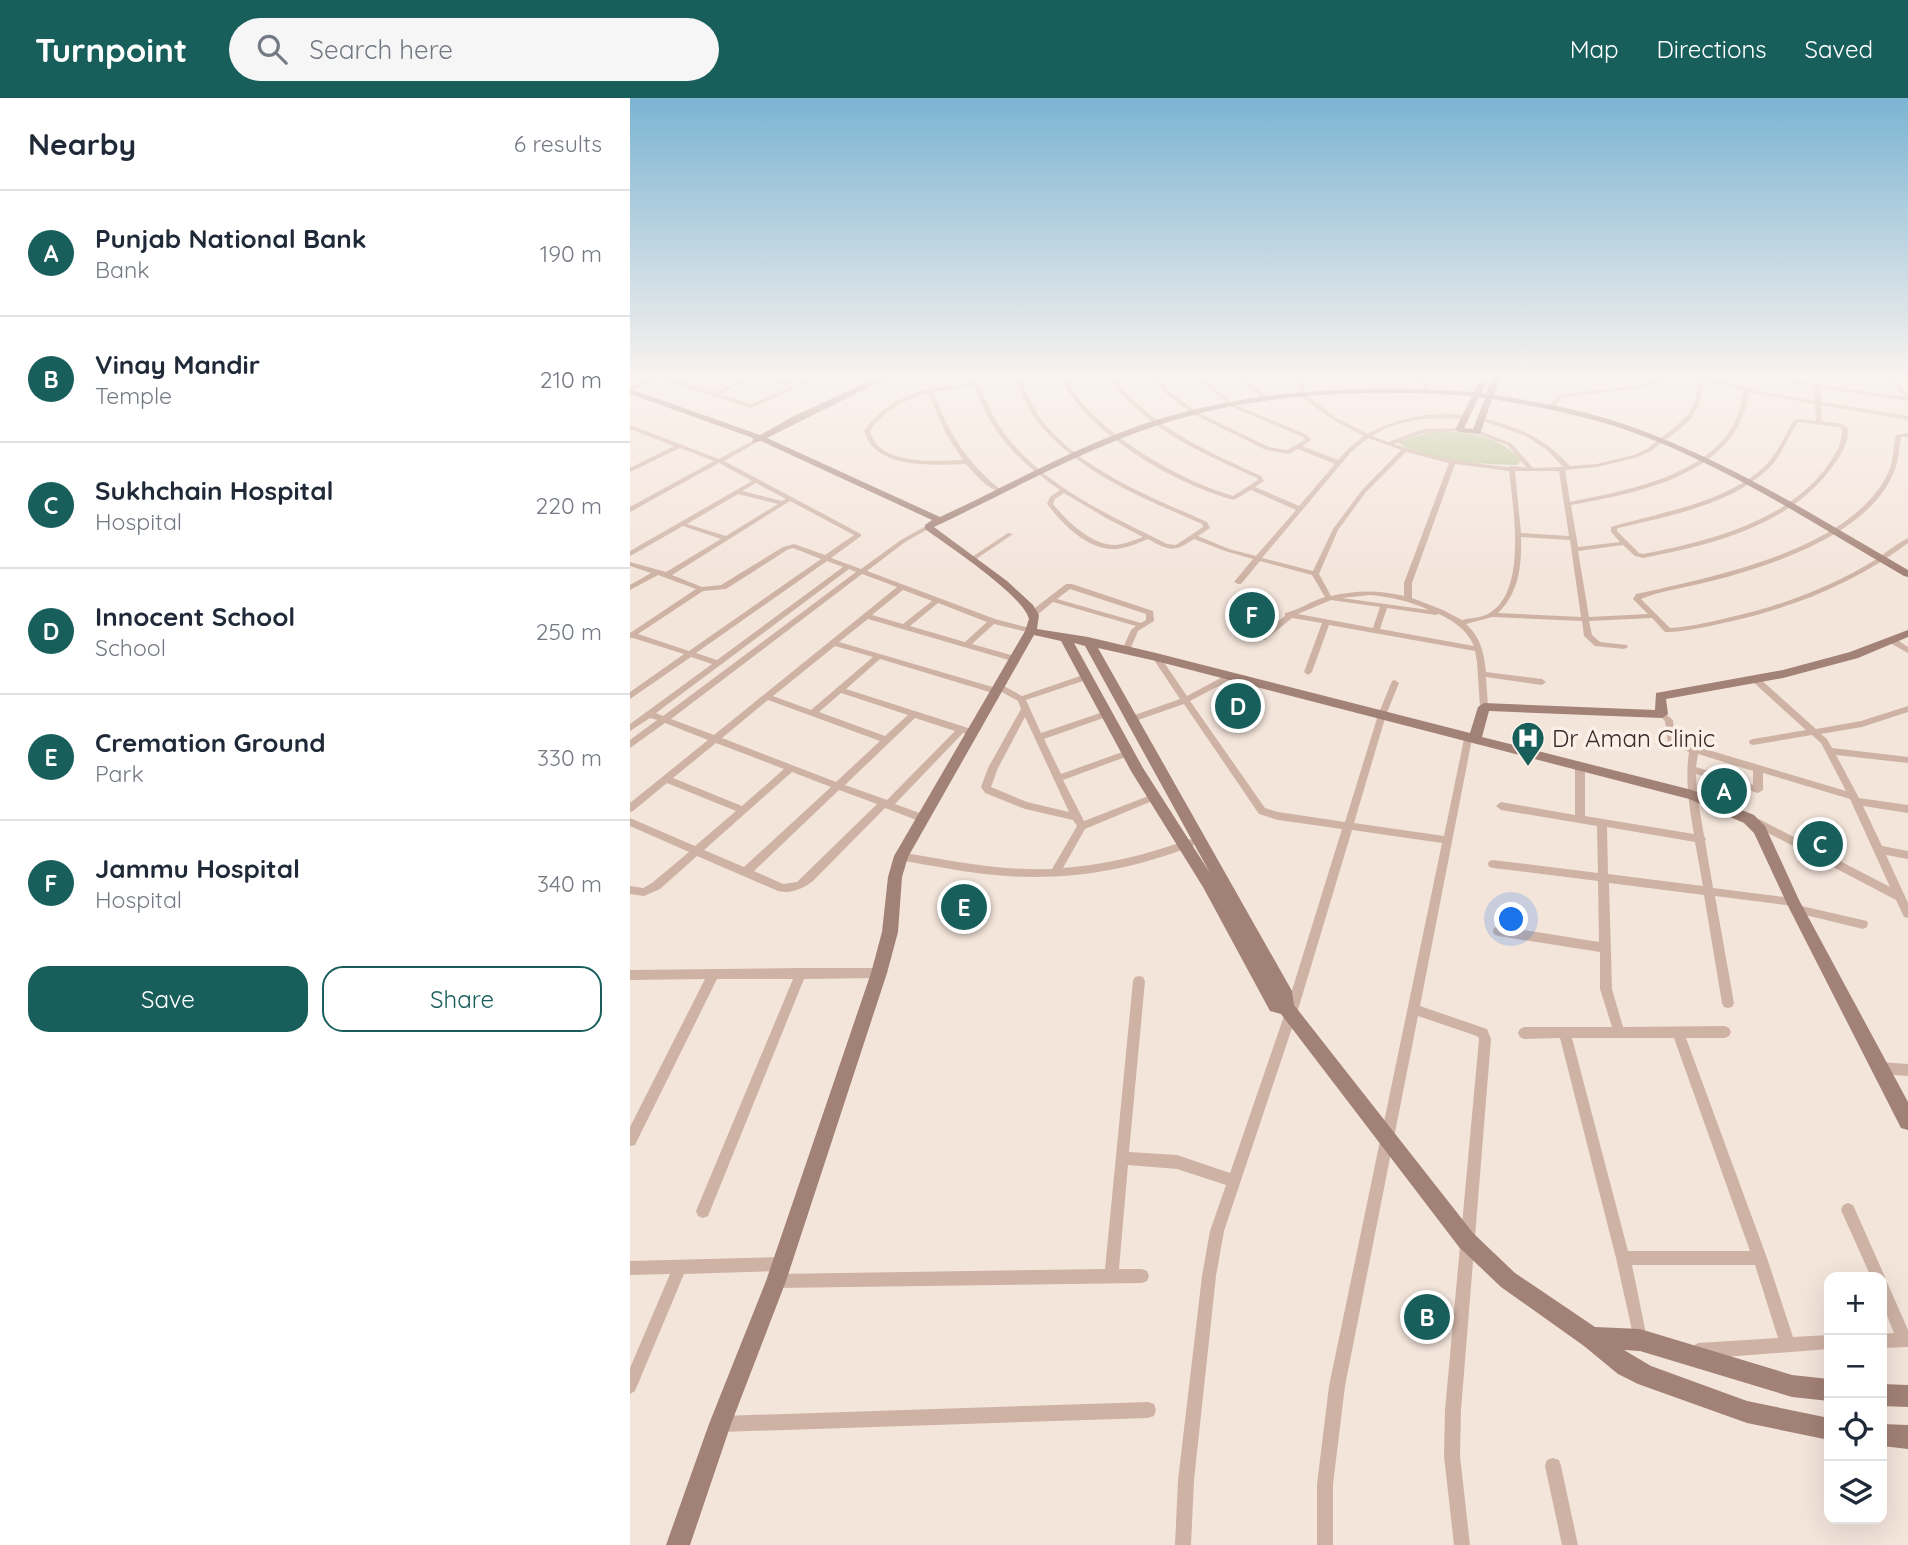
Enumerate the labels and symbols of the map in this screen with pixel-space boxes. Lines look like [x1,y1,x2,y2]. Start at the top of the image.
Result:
pin: F [1229,589,1275,641]
pin: D [1215,680,1261,732]
hospital icon: Dr Aman Clinic [1509,719,1547,768]
place label: Dr Aman Clinic [1552,723,1715,753]
pin: A [1701,765,1747,817]
pin: C [1797,818,1843,870]
pin: E [941,881,987,933]
your location [1494,902,1528,936]
pin: B [1404,1291,1450,1343]

